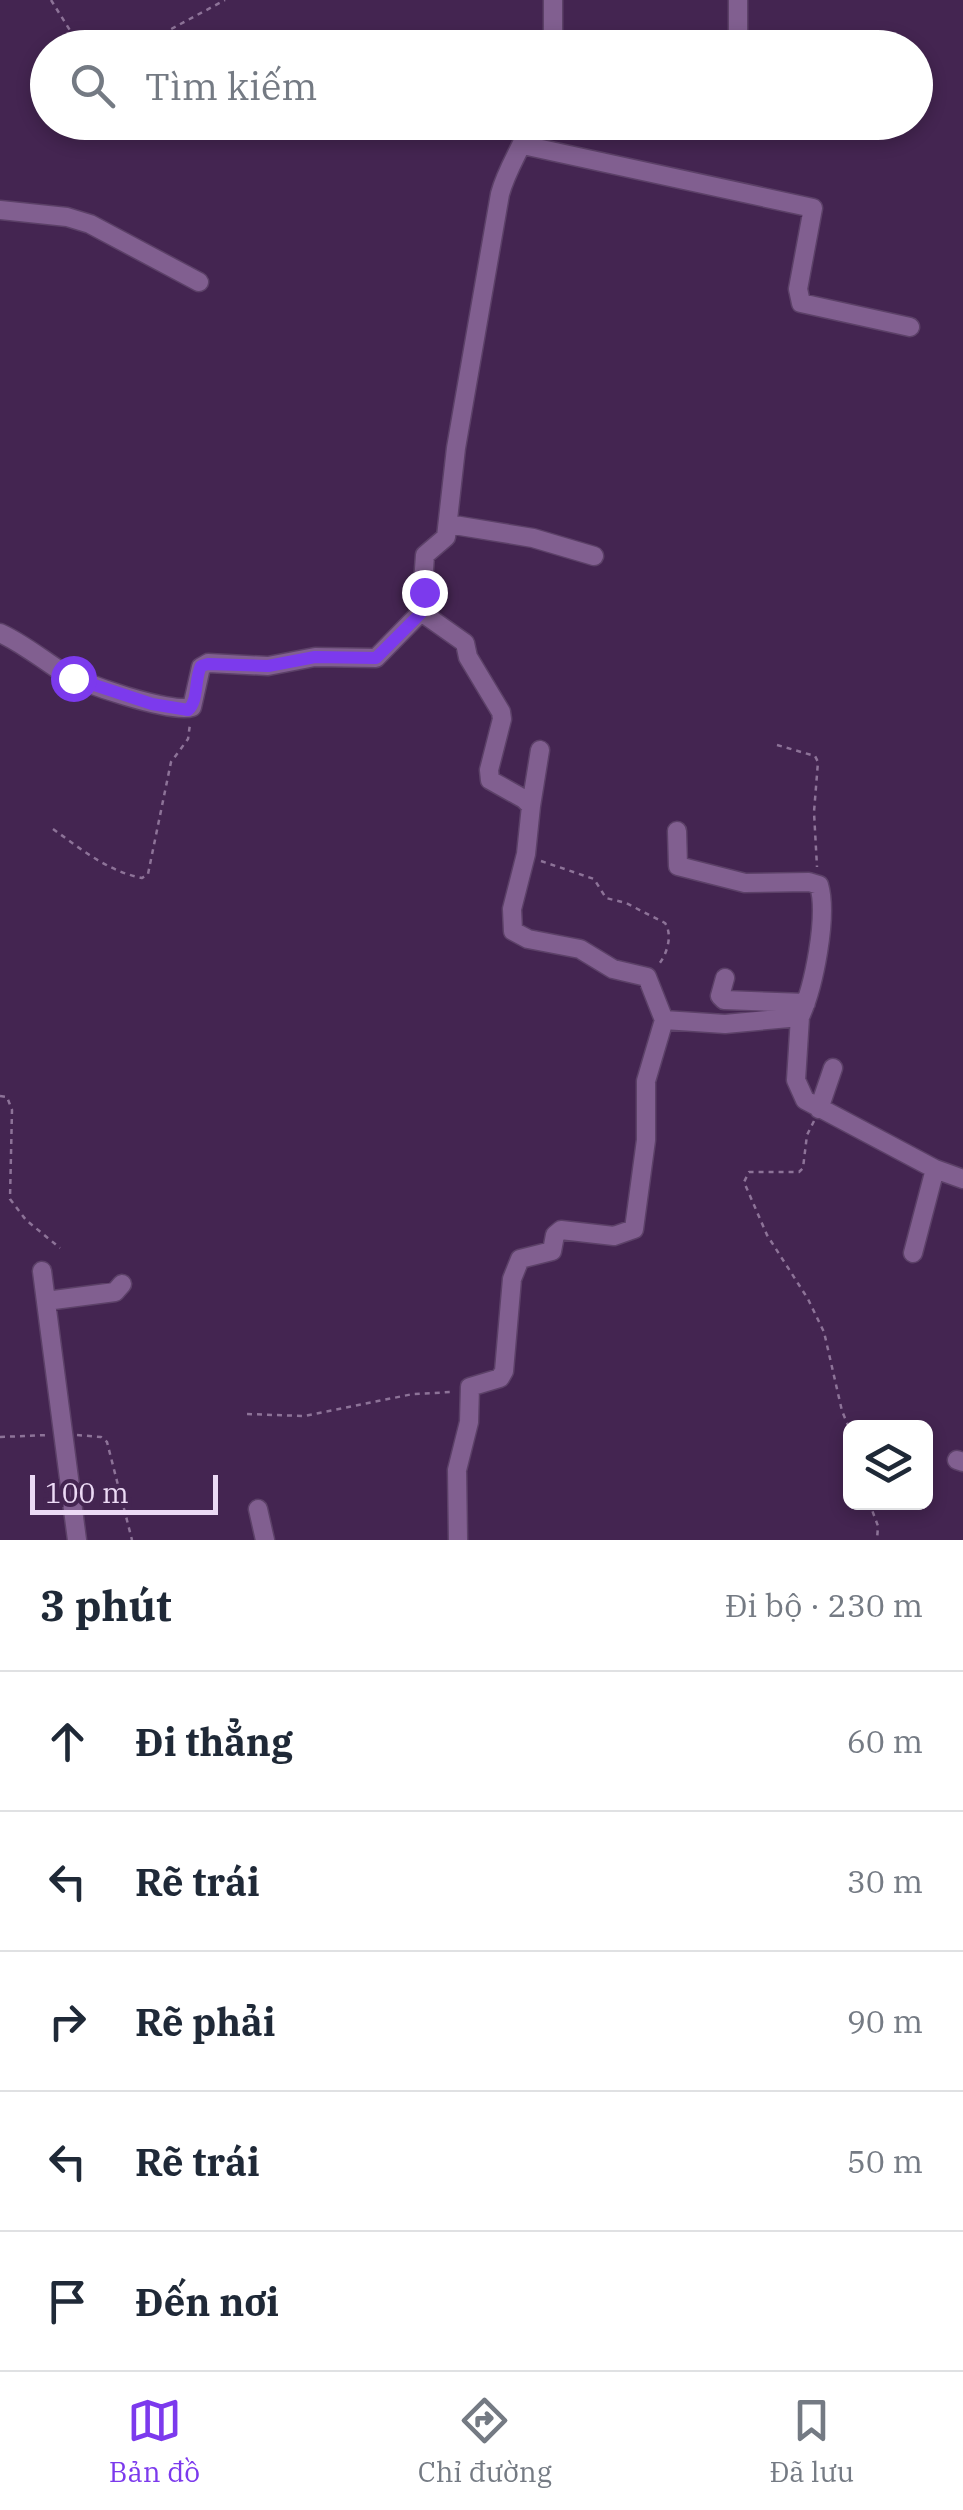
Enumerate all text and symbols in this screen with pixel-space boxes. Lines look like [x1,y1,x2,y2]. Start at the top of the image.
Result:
search box [30,30,933,140]
icon: search [65,58,120,113]
text: Tìm kiếm [145,61,318,110]
route end [402,570,448,616]
route start [51,656,97,702]
map controls [843,1420,933,1510]
button: layers [843,1420,933,1510]
scale bar [30,1470,218,1514]
text: 100 m [45,1474,129,1511]
text: 3 phút [40,1578,172,1633]
text: Đi bộ · 230 m [725,1584,923,1626]
icon: ahead [40,1714,95,1769]
text: Đi thẳng [135,1717,293,1766]
text: 60 m [847,1720,923,1762]
icon: left [40,1854,95,1909]
text: Rẽ trái [135,1857,260,1906]
text: 30 m [847,1860,923,1902]
icon: right [40,1994,95,2049]
text: Rẽ phải [135,1997,276,2046]
text: 90 m [847,2000,923,2042]
icon: left [40,2134,95,2189]
text: Rẽ trái [135,2137,260,2186]
text: 50 m [847,2140,923,2182]
icon: arrive [40,2274,95,2329]
text: Đến nơi [135,2277,279,2326]
tab: Bản đồ [109,2393,200,2490]
tab: Chỉ đường [418,2393,552,2490]
tab: Đã lưu [770,2393,854,2490]

